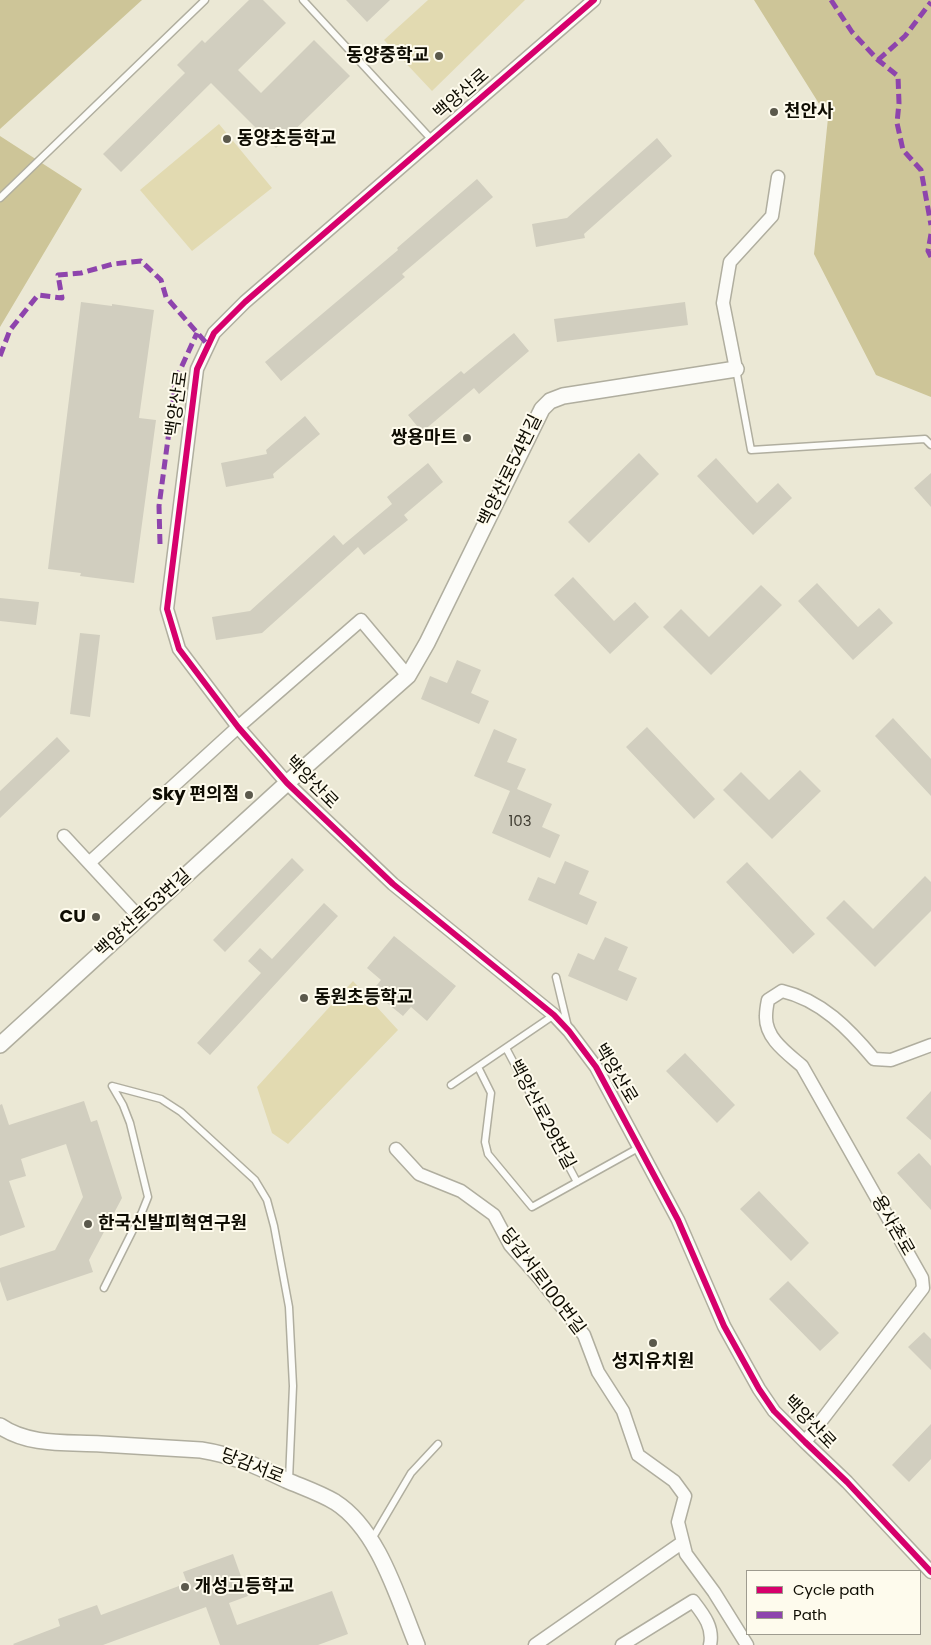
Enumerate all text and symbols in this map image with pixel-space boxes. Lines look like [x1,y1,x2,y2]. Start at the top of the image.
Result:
place label: 동양중학교 [346,45,429,67]
marker: 동양중학교 [433,50,445,62]
street label: 백양산로 [430,65,494,125]
place label: 천안사 [784,101,834,123]
marker: 천안사 [768,106,780,118]
place label: 동양초등학교 [237,128,336,150]
marker: 동양초등학교 [221,133,233,145]
street label: 백양산로 [163,370,193,438]
street label: 백양산로54번길 [475,411,547,531]
place label: 쌍용마트 [391,427,457,449]
marker: 쌍용마트 [461,432,473,444]
street label: 백양산로 [280,752,342,814]
place label: Sky 편의점 [152,784,239,806]
marker: Sky 편의점 [243,789,255,801]
house number: 103 [508,813,532,831]
street label: 백양산로53번길 [92,865,196,963]
place label: CU [60,906,86,928]
marker: CU [90,911,102,923]
place label: 동원초등학교 [314,987,413,1009]
marker: 동원초등학교 [298,992,310,1004]
street label: 백양산로 [589,1040,641,1108]
street label: 백양산로29번길 [503,1056,579,1174]
street label: 용사촌로 [866,1192,918,1260]
place label: 한국신발피혁연구원 [98,1213,247,1235]
marker: 한국신발피혁연구원 [82,1218,94,1230]
street label: 당감서로100번길 [495,1224,589,1340]
marker: 성지유치원 [647,1337,659,1349]
place label: 성지유치원 [612,1351,694,1373]
street label: 백양산로 [778,1392,840,1454]
street label: 당감서로 [217,1445,287,1489]
legend [746,1570,921,1635]
place label: 개성고등학교 [195,1576,294,1598]
text: Cycle path [793,1579,874,1600]
marker: 개성고등학교 [179,1581,191,1593]
text: Path [793,1604,827,1625]

